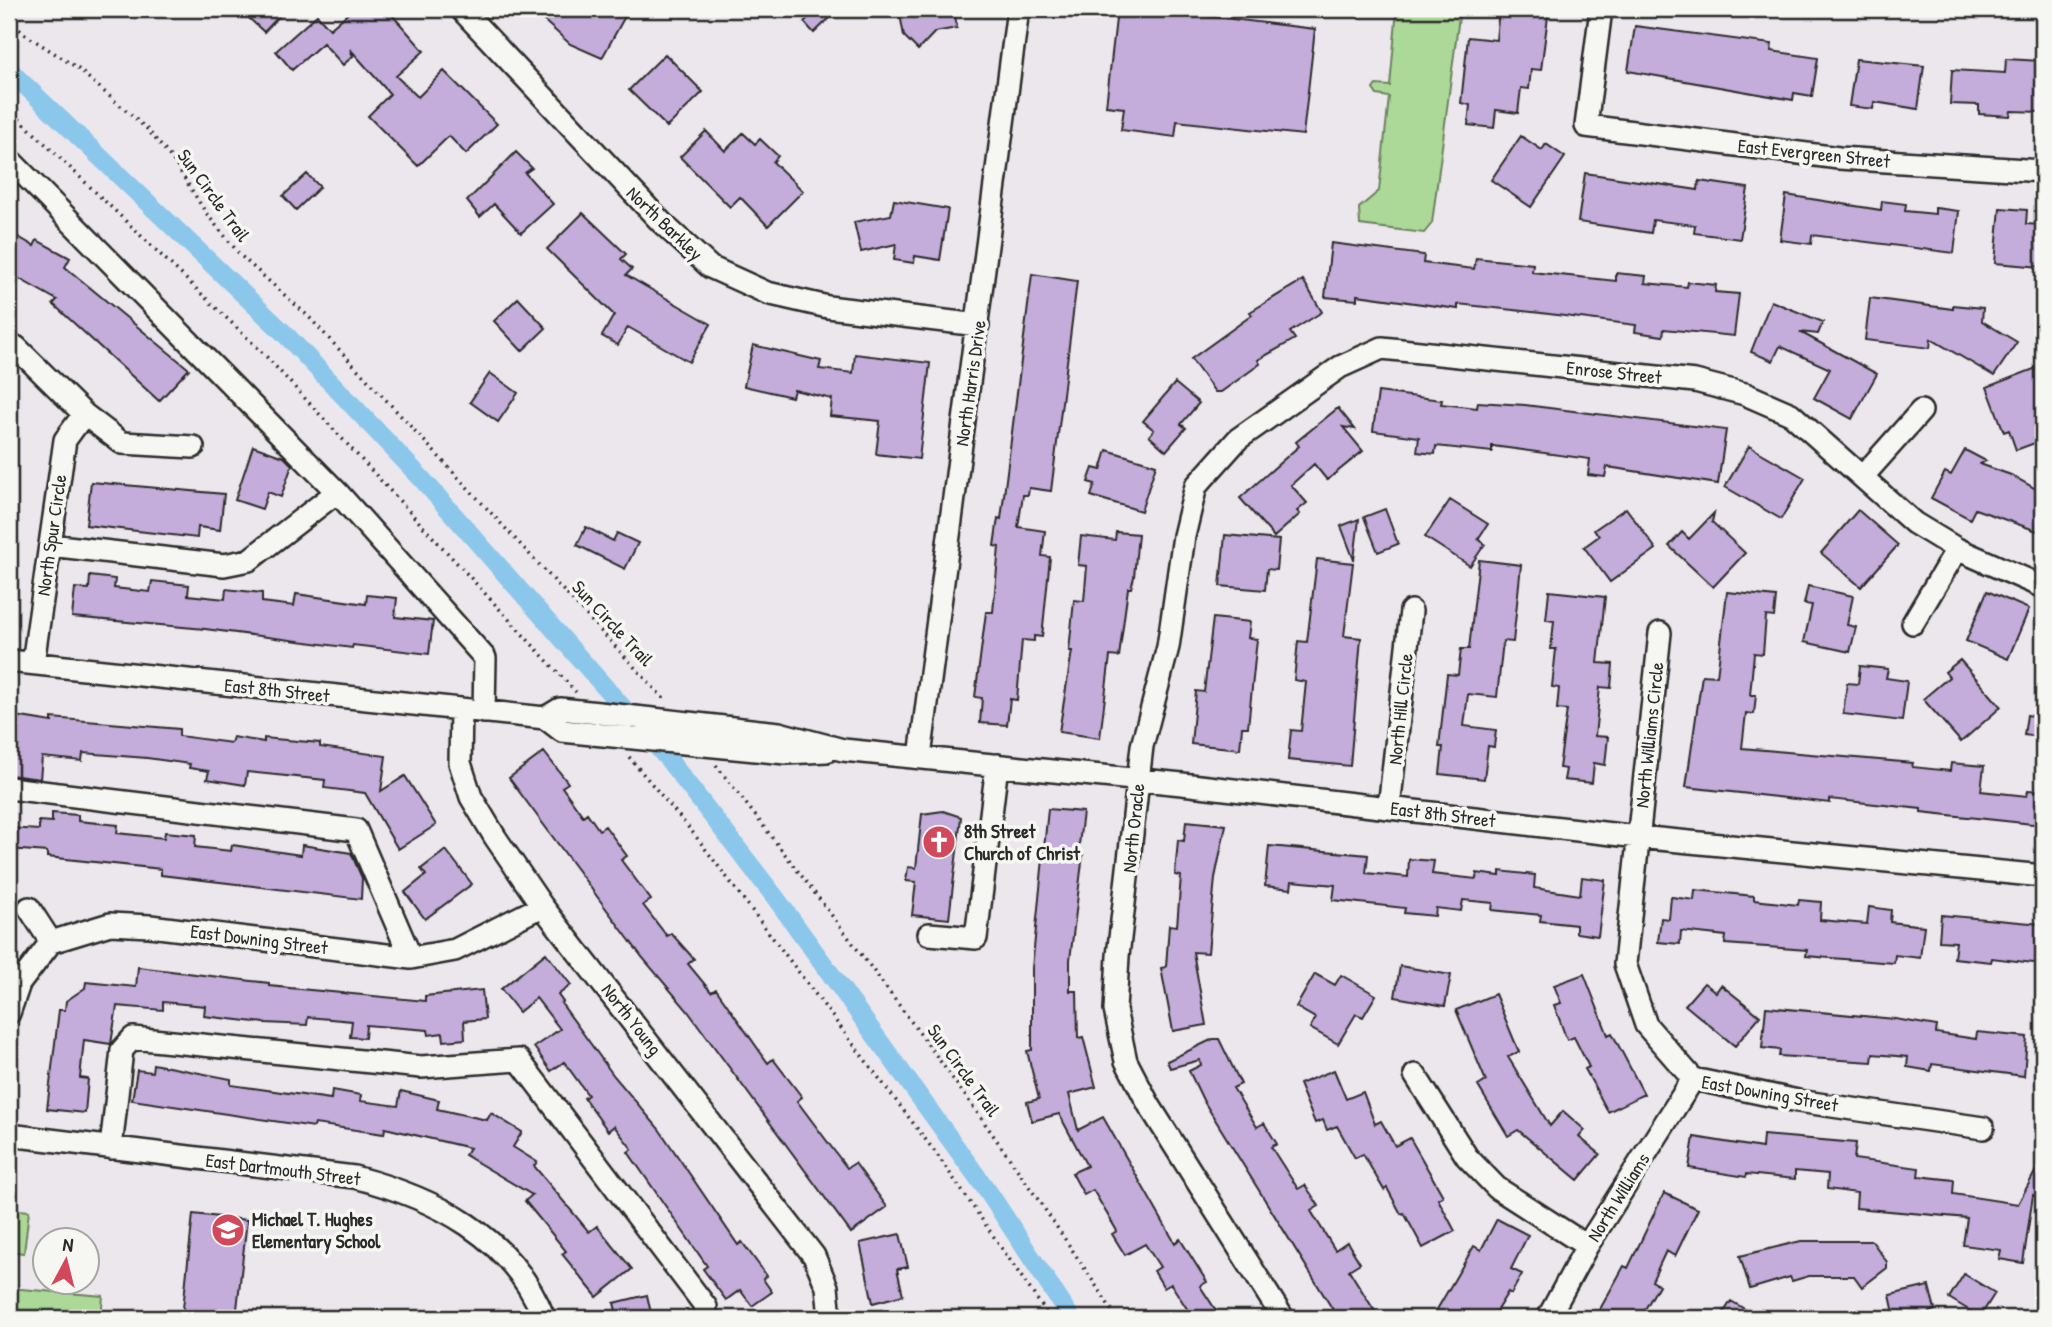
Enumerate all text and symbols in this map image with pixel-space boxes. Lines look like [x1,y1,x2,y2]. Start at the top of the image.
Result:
street label: East Evergreen Street [1737,132,1892,174]
street label: Sun Circle Trail [172,143,257,247]
street label: North Barkley [621,180,709,266]
street label: North Harris Drive [948,318,992,448]
street label: Enrose Street [1565,354,1663,390]
street label: North Spur Circle [30,472,72,597]
street label: Sun Circle Trail [566,574,660,672]
street label: North Hill Circle [1381,652,1419,766]
street label: North Williams Circle [1628,660,1670,809]
street label: East 8th Street [223,672,331,708]
street label: North Oracle [1115,782,1151,874]
street label: East 8th Street [1389,795,1497,833]
place label: 8th Street Church of Christ [964,818,1081,866]
church icon: 8th Street Church of Christ [920,823,958,861]
street label: East Downing Street [189,918,330,960]
street label: North Young [596,978,668,1060]
street label: Sun Circle Trail [922,1018,1007,1122]
street label: East Downing Street [1700,1068,1841,1118]
street label: East Dartmouth Street [204,1147,362,1191]
street label: North Williams [1580,1148,1656,1246]
place label: Michael T. Hughes Elementary School [252,1206,381,1255]
school or university icon: Michael T. Hughes Elementary School [209,1211,247,1249]
north arrow [32,1226,102,1296]
text: N [61,1231,75,1258]

